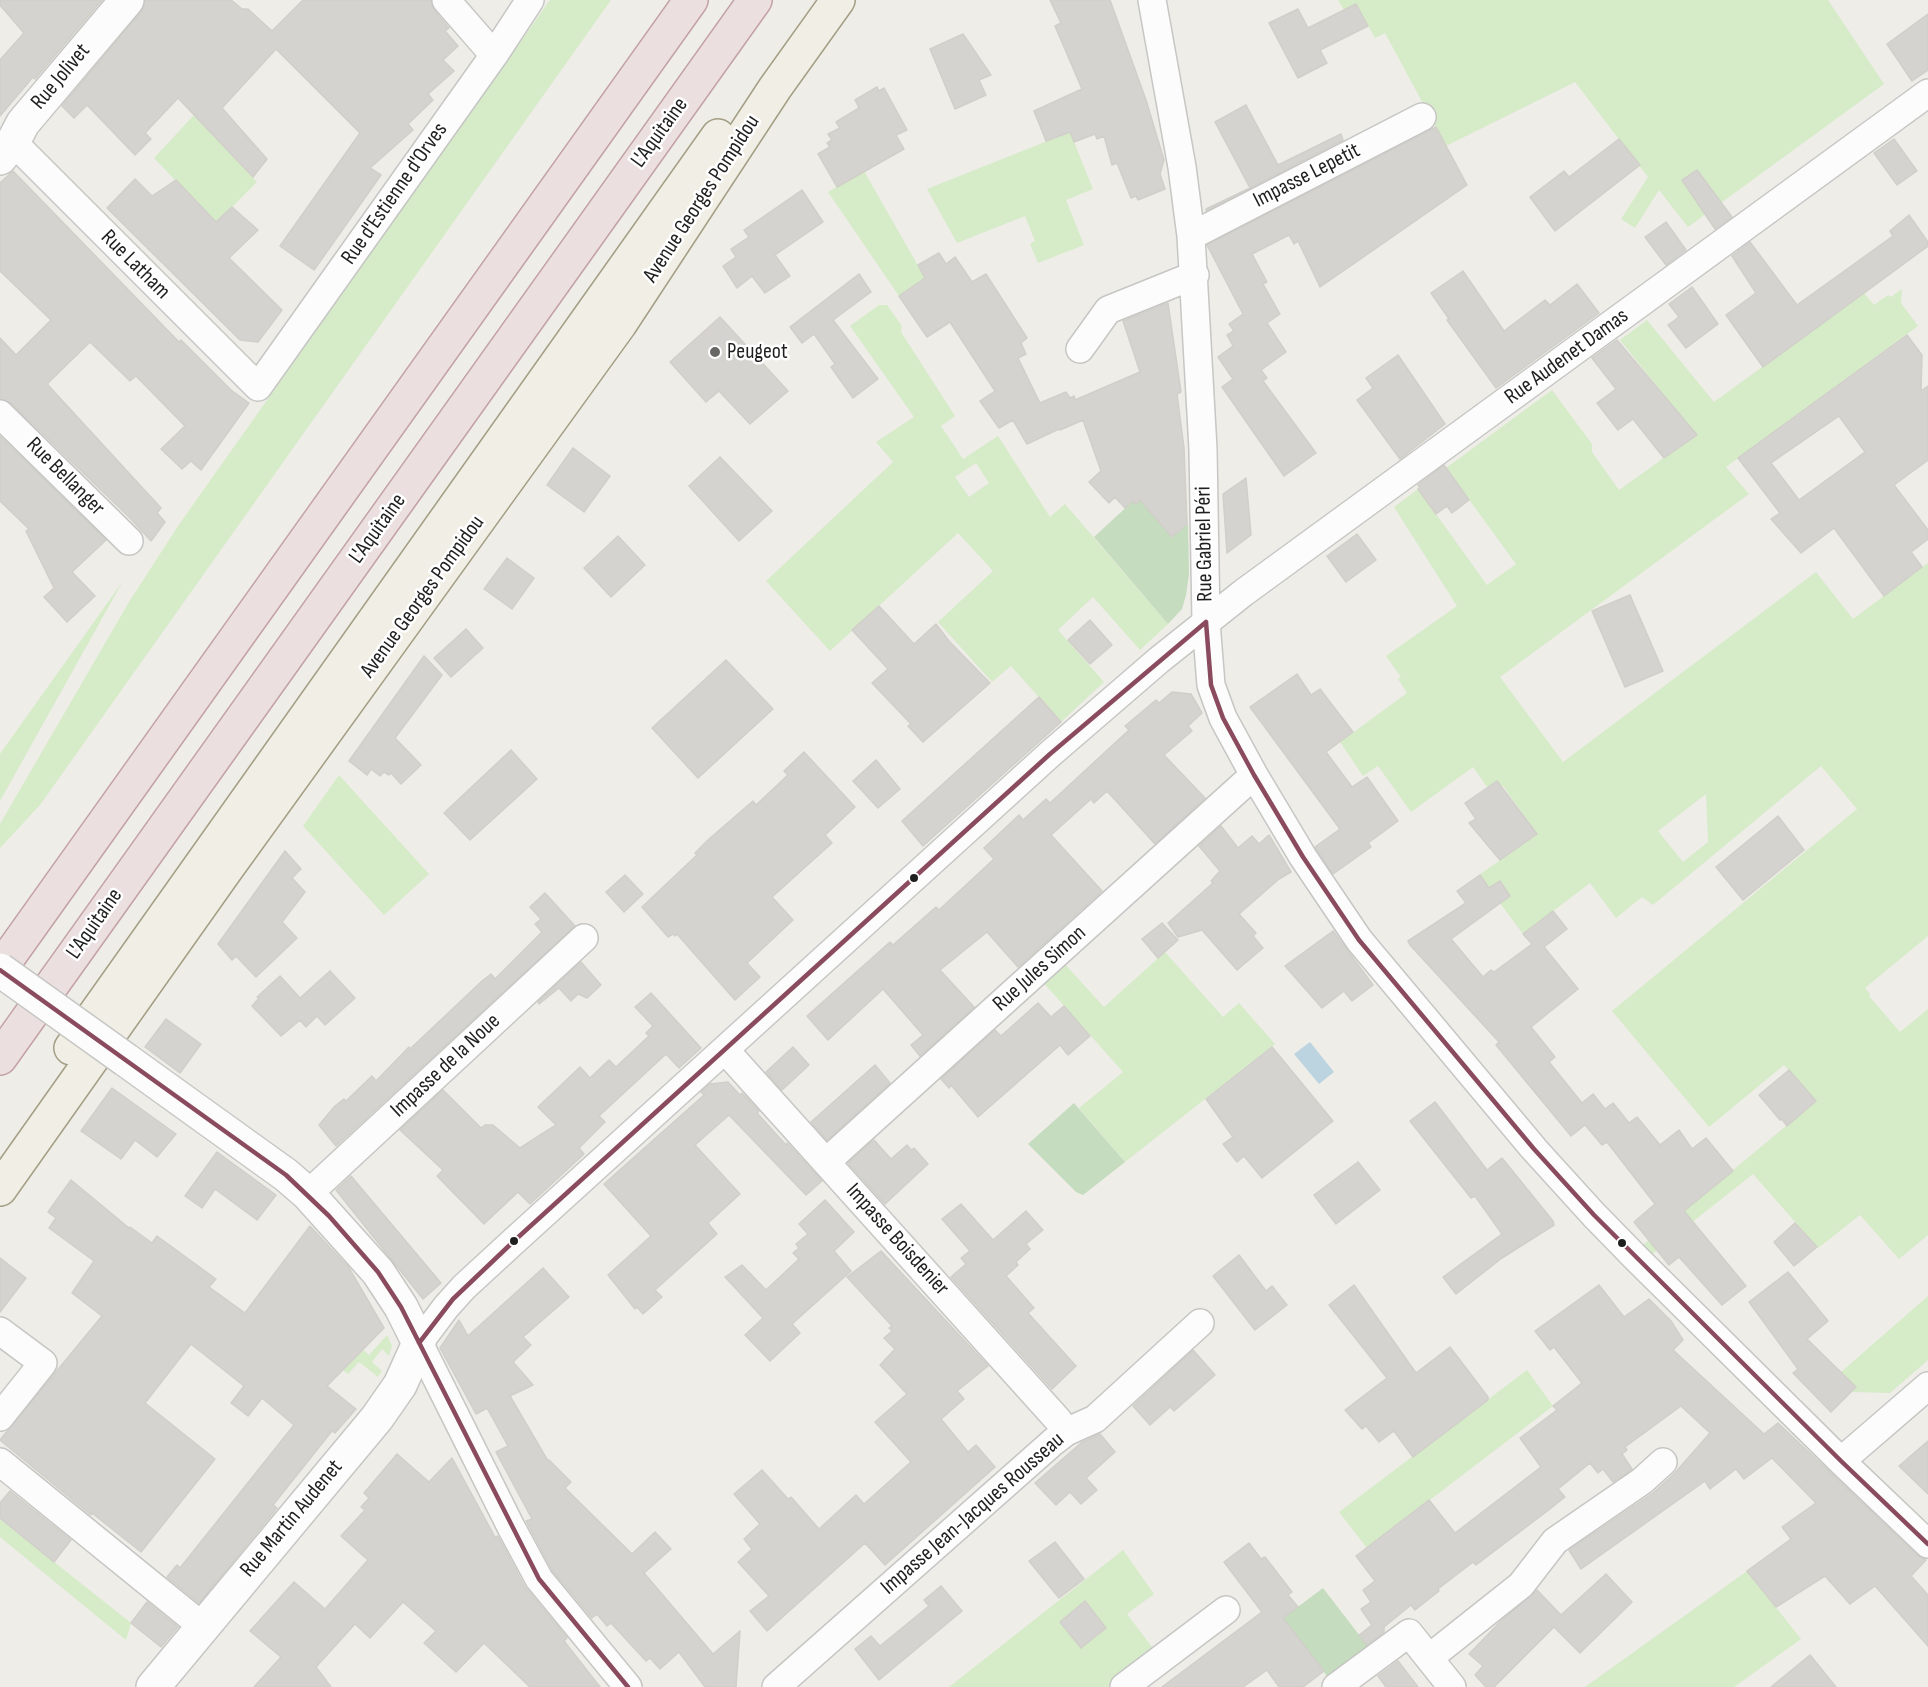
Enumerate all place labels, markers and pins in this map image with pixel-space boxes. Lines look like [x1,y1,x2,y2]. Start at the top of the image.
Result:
place label: Peugeot [727,339,788,365]
marker: Peugeot [708,345,722,359]
unlabelled marker [908,872,920,884]
unlabelled marker [508,1235,520,1247]
unlabelled marker [1616,1237,1628,1249]

